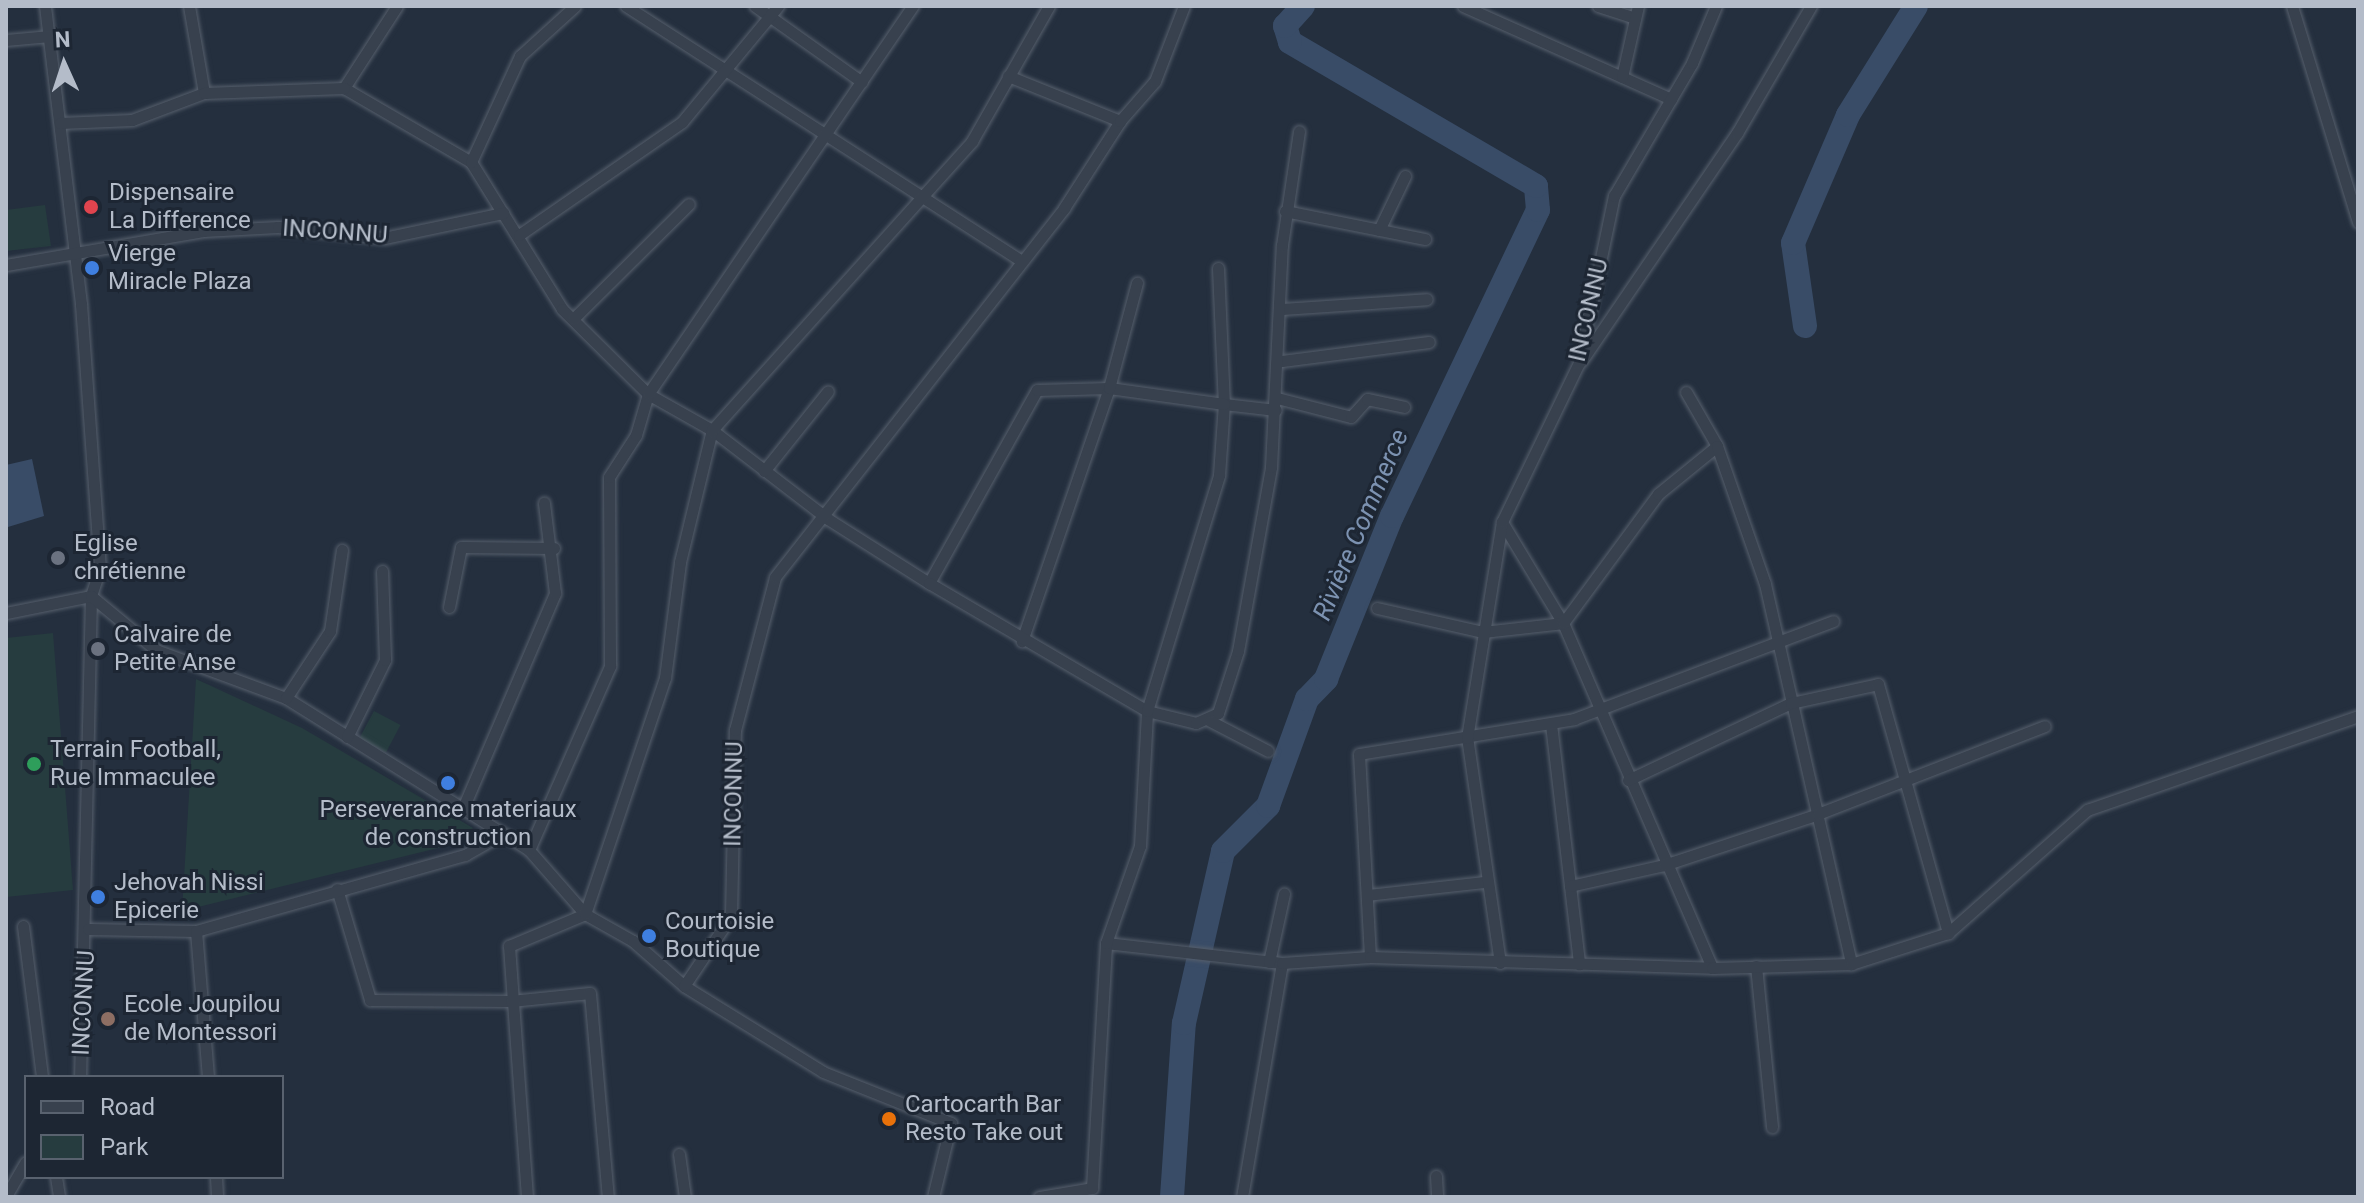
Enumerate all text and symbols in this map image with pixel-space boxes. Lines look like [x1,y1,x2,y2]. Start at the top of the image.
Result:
north arrow [24,24,104,104]
text: N [54,27,71,52]
place label: Dispensaire La Difference [109,179,251,235]
marker: Dispensaire La Difference [80,196,102,218]
street label: INCONNU [281,214,389,250]
place label: Vierge Miracle Plaza [108,240,252,296]
street label: INCONNU [1563,255,1615,365]
marker: Vierge Miracle Plaza [83,259,101,277]
water label: Rivière Commerce [1307,425,1415,625]
place label: Eglise chrétienne [74,530,186,586]
marker: Eglise chrétienne [49,549,67,567]
place label: Calvaire de Petite Anse [114,621,236,677]
marker: Calvaire de Petite Anse [89,640,107,658]
place label: Terrain Football, Rue Immaculee [50,736,221,792]
street label: INCONNU [719,741,749,847]
marker: Terrain Football, Rue Immaculee [25,755,43,773]
marker: Perseverance materiaux de construction [439,774,457,792]
place label: Perseverance materiaux de construction [319,796,577,852]
place label: Jehovah Nissi Epicerie [114,869,264,925]
marker: Jehovah Nissi Epicerie [89,888,107,906]
place label: Courtoisie Boutique [665,908,774,964]
marker: Courtoisie Boutique [640,927,658,945]
street label: INCONNU [67,950,101,1056]
place label: Ecole Joupilou de Montessori [124,991,280,1047]
marker: Ecole Joupilou de Montessori [99,1010,117,1028]
legend [24,1075,284,1179]
place label: Cartocarth Bar Resto Take out [905,1091,1064,1147]
text: Road [100,1093,155,1121]
marker: Cartocarth Bar Resto Take out [880,1110,898,1128]
text: Park [100,1133,148,1161]

